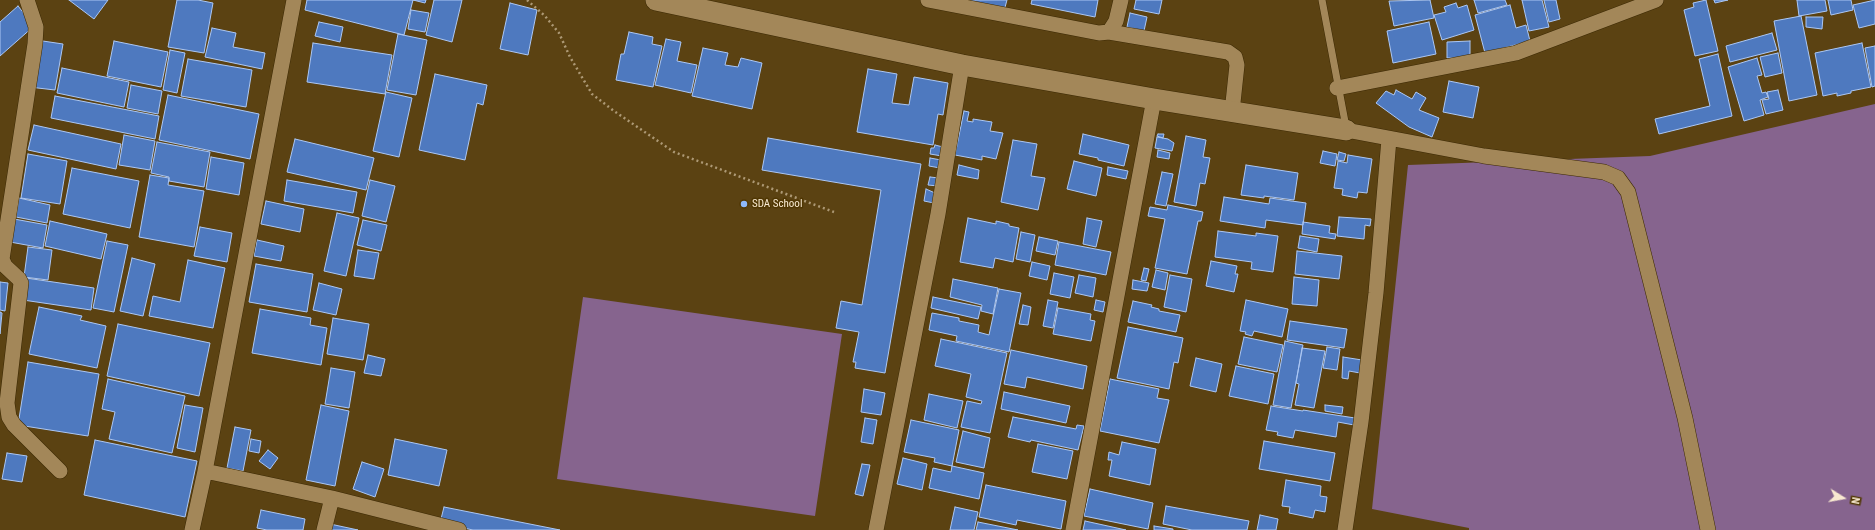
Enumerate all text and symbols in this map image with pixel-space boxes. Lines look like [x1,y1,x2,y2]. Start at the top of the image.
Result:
place label: SDA School [752,197,802,211]
marker: SDA School [739,199,749,209]
north arrow [1823,478,1863,518]
text: N [1848,496,1862,505]

